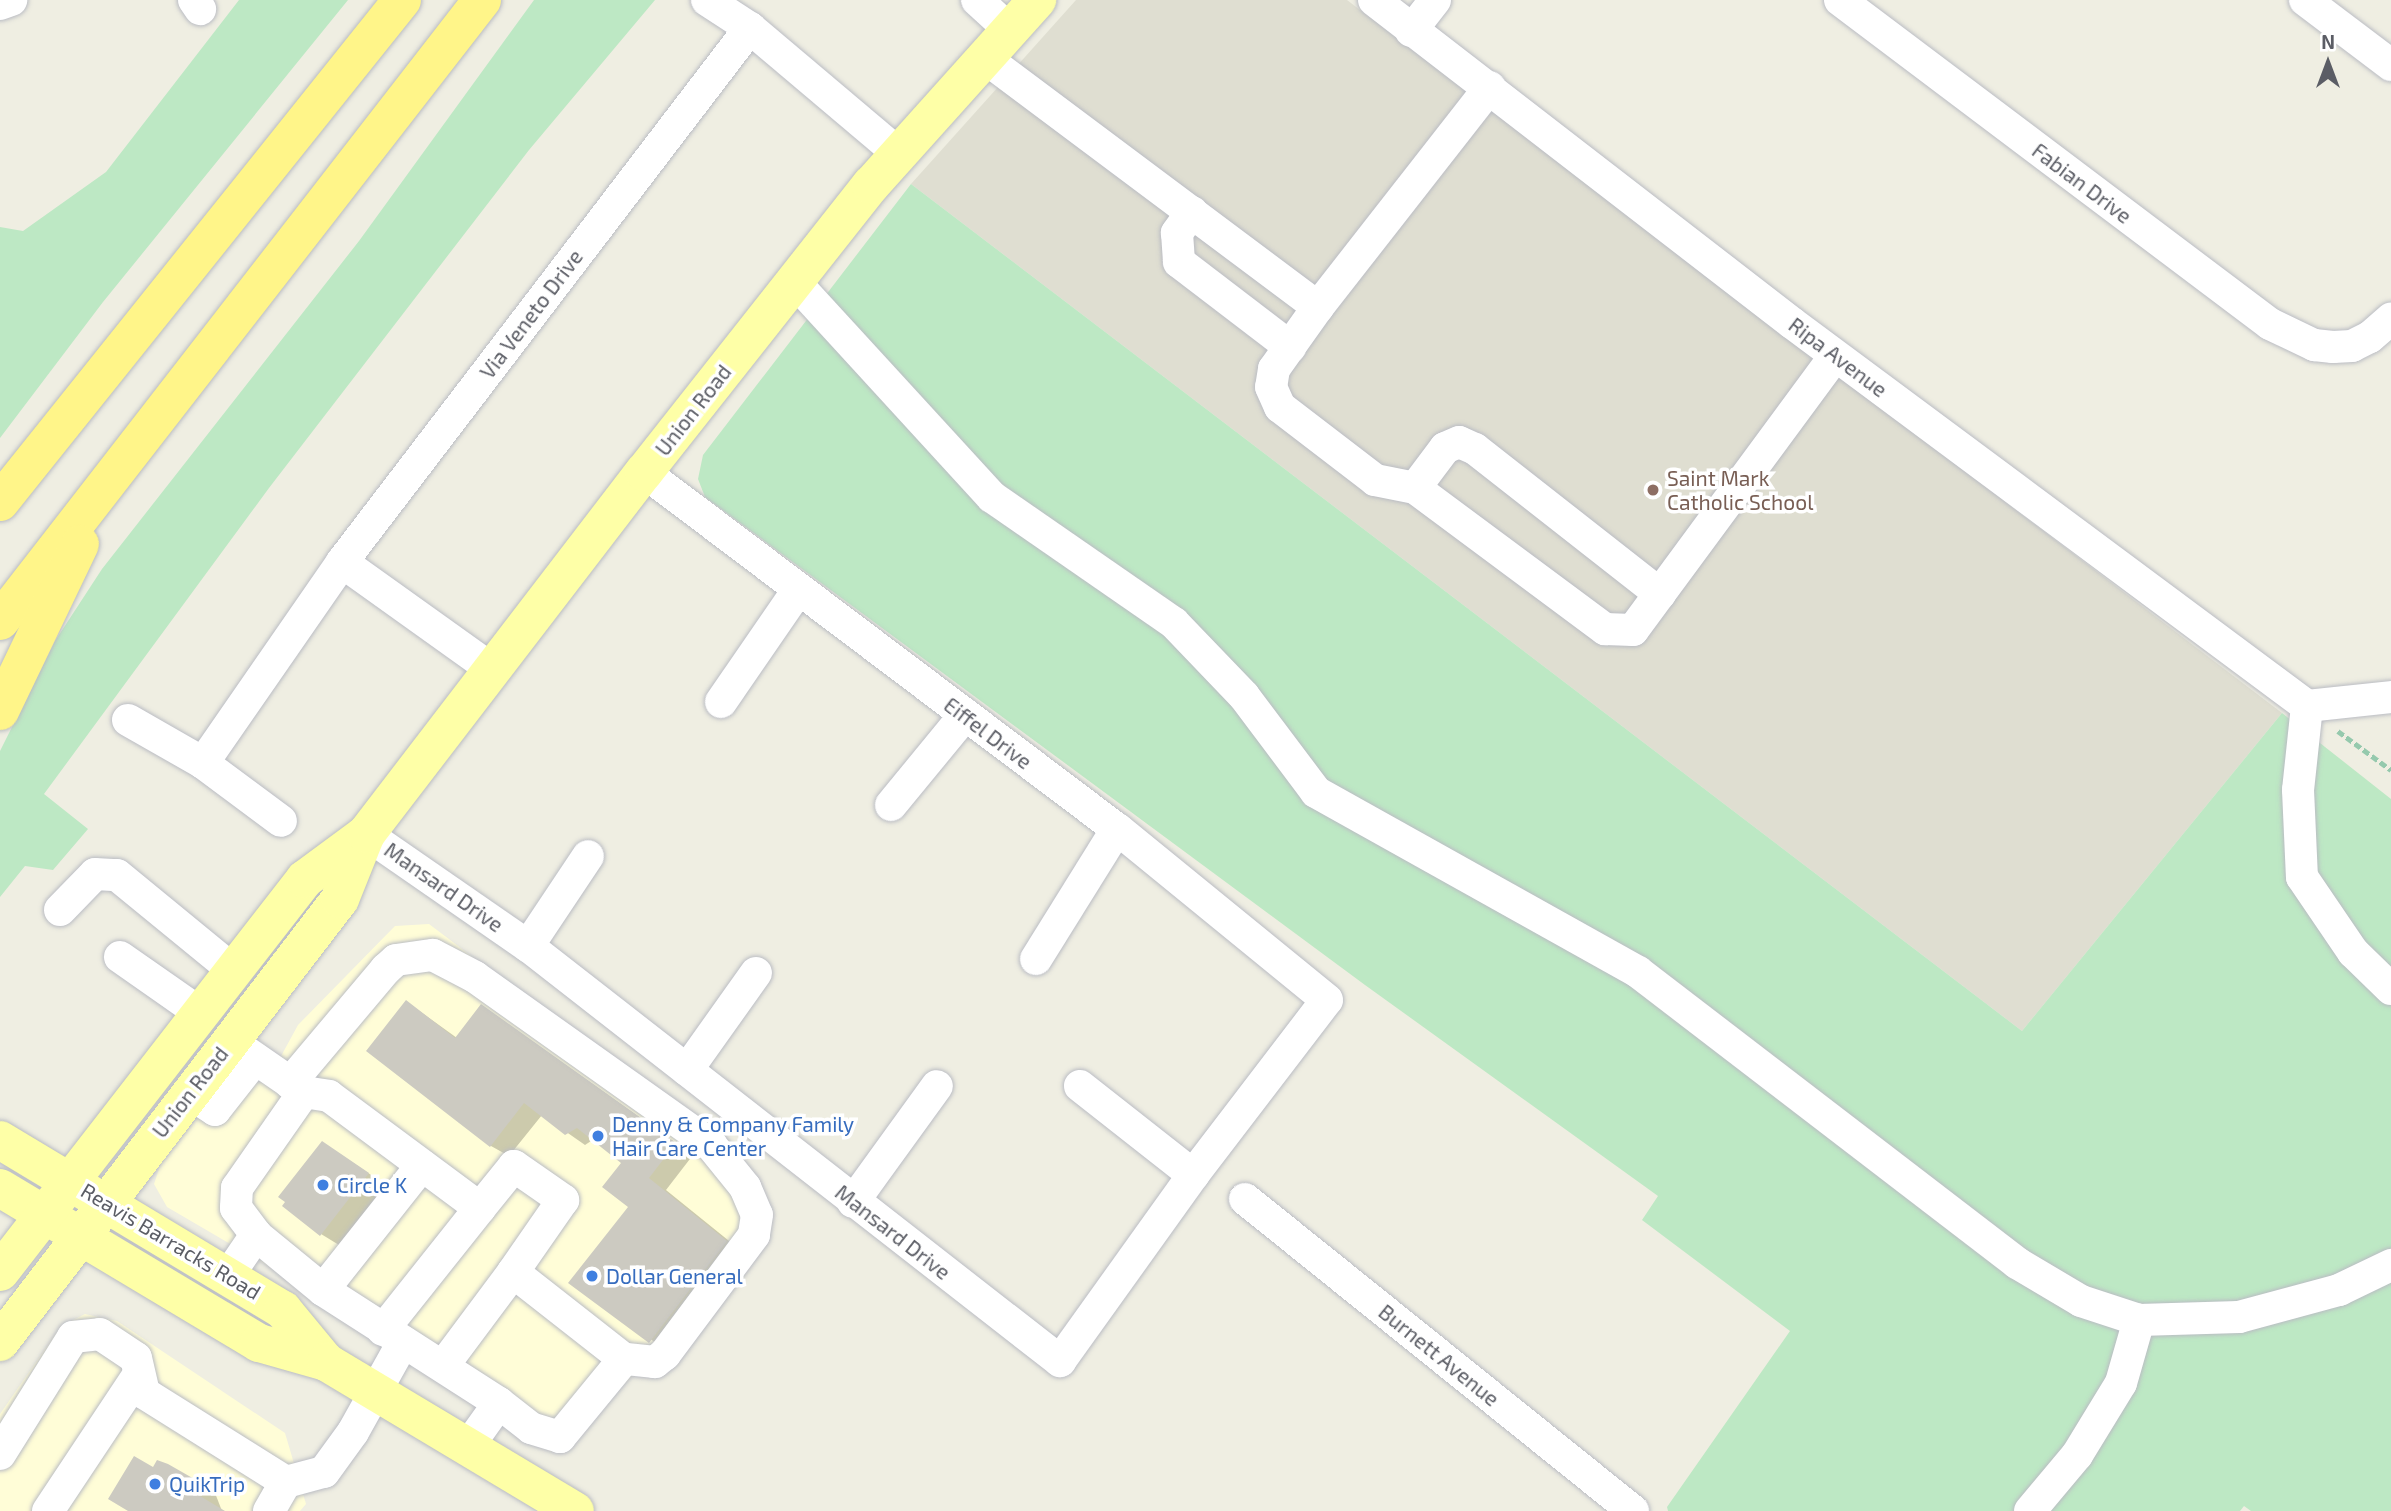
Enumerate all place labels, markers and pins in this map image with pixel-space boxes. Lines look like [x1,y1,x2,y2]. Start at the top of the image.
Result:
place label: Saint Mark Catholic School [1667,465,1813,515]
marker: Saint Mark Catholic School [1645,482,1661,498]
place label: Denny & Company Family Hair Care Center [612,1111,855,1161]
marker: Denny & Company Family Hair Care Center [590,1128,606,1144]
place label: Circle K [337,1172,407,1198]
marker: Circle K [315,1177,331,1193]
place label: Dollar General [606,1263,743,1289]
marker: Dollar General [584,1268,600,1284]
place label: QuikTrip [169,1471,245,1497]
marker: QuikTrip [147,1476,163,1492]

